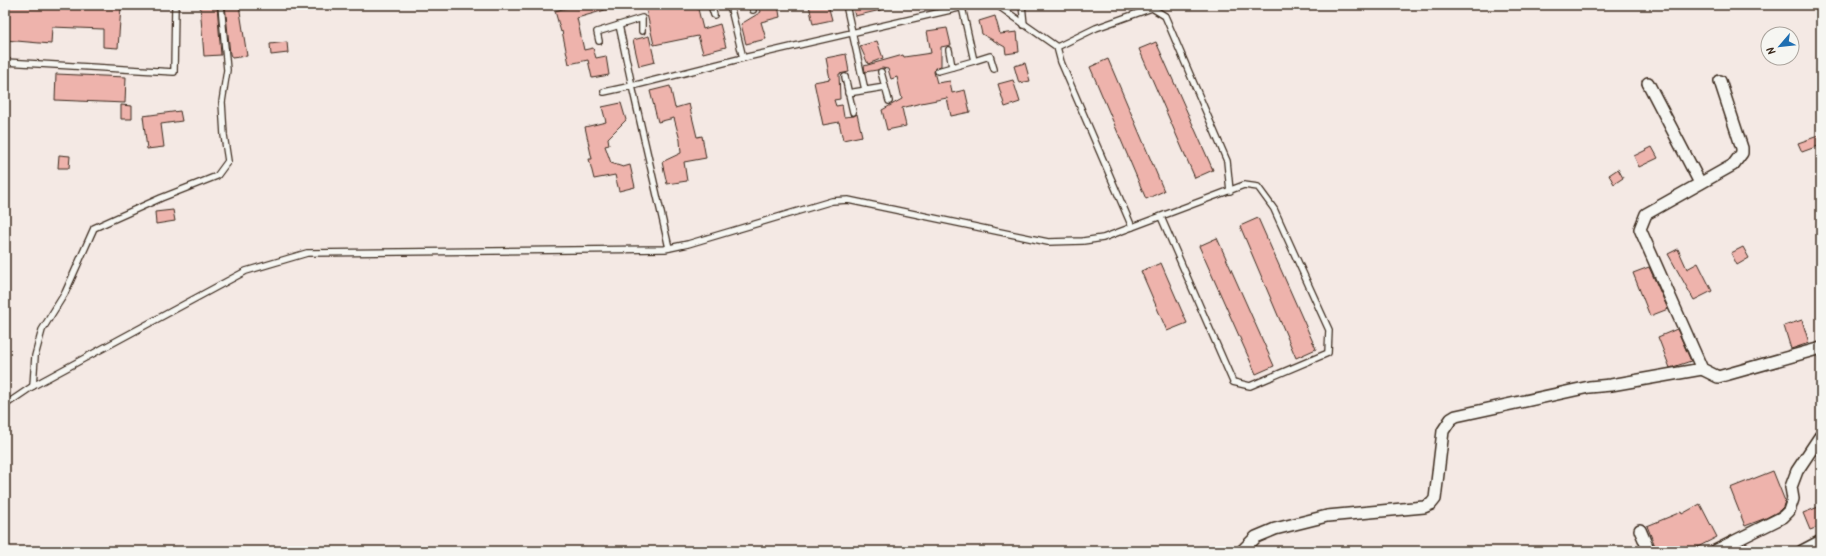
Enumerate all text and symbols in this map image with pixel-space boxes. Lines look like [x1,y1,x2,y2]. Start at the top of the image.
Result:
north arrow [1760,26,1800,66]
text: N [1762,43,1782,58]

